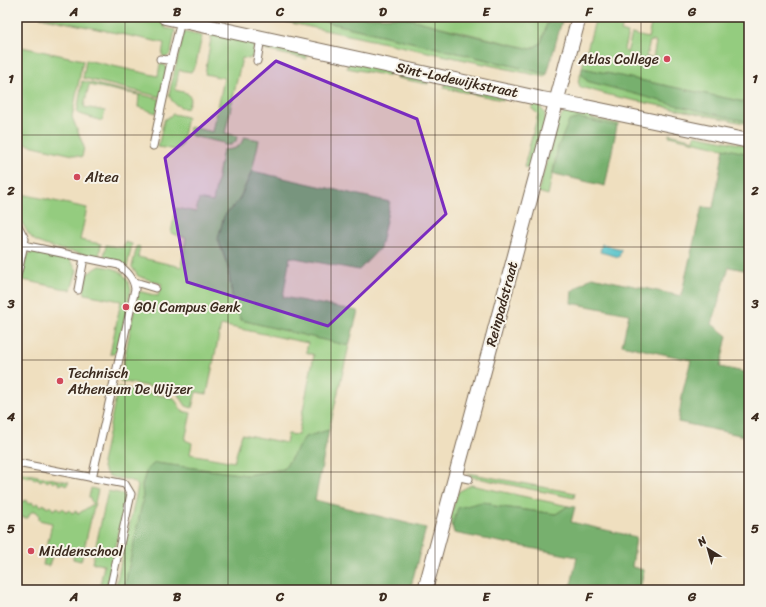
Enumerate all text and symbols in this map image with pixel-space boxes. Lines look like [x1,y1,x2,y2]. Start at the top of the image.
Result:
text: A [69,0,78,23]
text: B [173,0,182,23]
text: C [275,0,285,23]
text: D [379,0,387,23]
text: E [482,0,491,23]
text: F [584,0,593,23]
text: G [687,0,697,23]
place label: Atlas College [577,47,659,72]
marker: Atlas College [662,54,672,64]
street label: Sint-Lodewijkstraat [394,55,520,105]
text: 1 [8,67,14,90]
text: 1 [752,67,758,90]
place label: Altea [84,165,119,190]
marker: Altea [72,172,82,182]
text: 2 [6,179,15,202]
text: 2 [750,179,759,202]
street label: Reinpadstraat [479,259,525,349]
text: 3 [6,292,15,315]
text: 3 [750,292,759,315]
place label: GO! Campus Genk [134,295,241,320]
marker: GO! Campus Genk [121,302,131,312]
place label: Technisch Atheneum De Wijzer [67,361,194,402]
marker: Technisch Atheneum De Wijzer [55,376,65,386]
text: 4 [6,405,16,428]
text: 4 [750,405,760,428]
text: 5 [7,517,15,540]
text: 5 [751,517,759,540]
north arrow [688,529,728,569]
text: N [693,531,711,552]
place label: Middenschool [39,539,124,564]
marker: Middenschool [26,546,36,556]
text: A [69,585,78,607]
text: B [173,585,182,607]
text: C [275,585,285,607]
text: D [379,585,387,607]
text: E [482,585,491,607]
text: F [584,585,593,607]
text: G [687,585,697,607]

